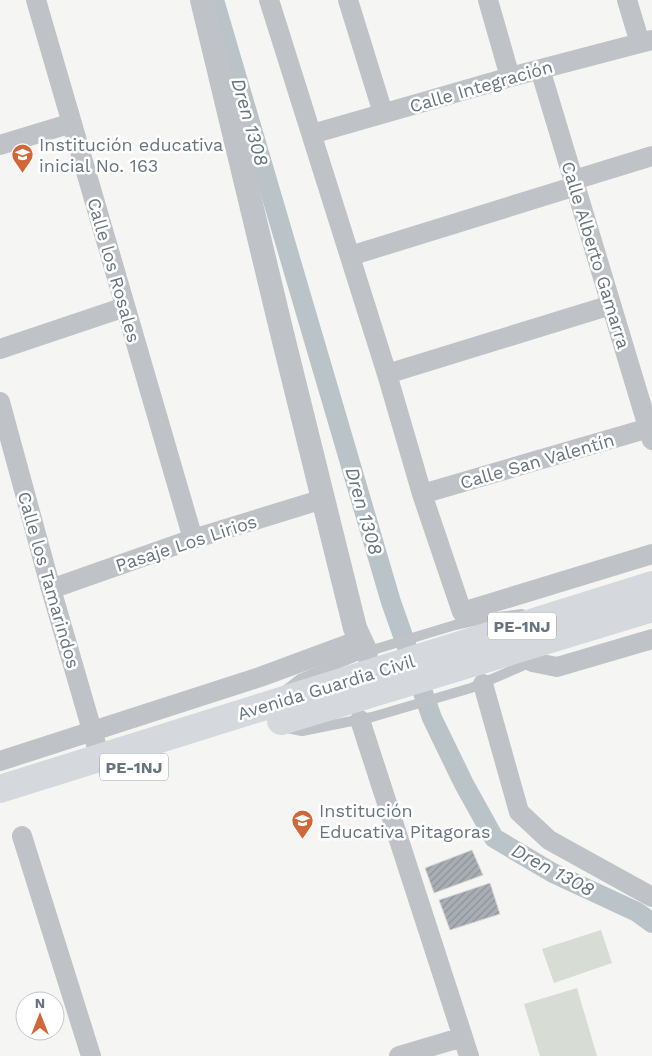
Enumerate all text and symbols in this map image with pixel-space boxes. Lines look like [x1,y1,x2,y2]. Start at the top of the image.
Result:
street label: Calle Integración [407,56,555,116]
water label: Dren 1308 [227,76,273,168]
place label: Institución educativa inicial No. 163 [39,134,223,176]
school or university icon: Institución educativa inicial No. 163 [11,142,35,173]
street label: Calle Alberto Gamarra [557,159,635,351]
street label: Calle los Rosales [83,195,145,345]
street label: Calle San Valentín [457,429,617,493]
water label: Dren 1308 [341,465,387,557]
street label: Calle los Tamarindos [14,489,84,671]
street label: Pasaje Los Lirios [113,510,259,576]
road number: PE-1NJ [488,612,556,640]
street label: Avenida Guardia Civil [235,650,418,724]
road number: PE-1NJ [100,754,168,780]
place label: Institución Educativa Pitagoras [319,800,490,842]
school or university icon: Institución Educativa Pitagoras [291,808,315,839]
water label: Dren 1308 [508,839,598,901]
north arrow [15,991,65,1041]
text: N [35,995,45,1011]

